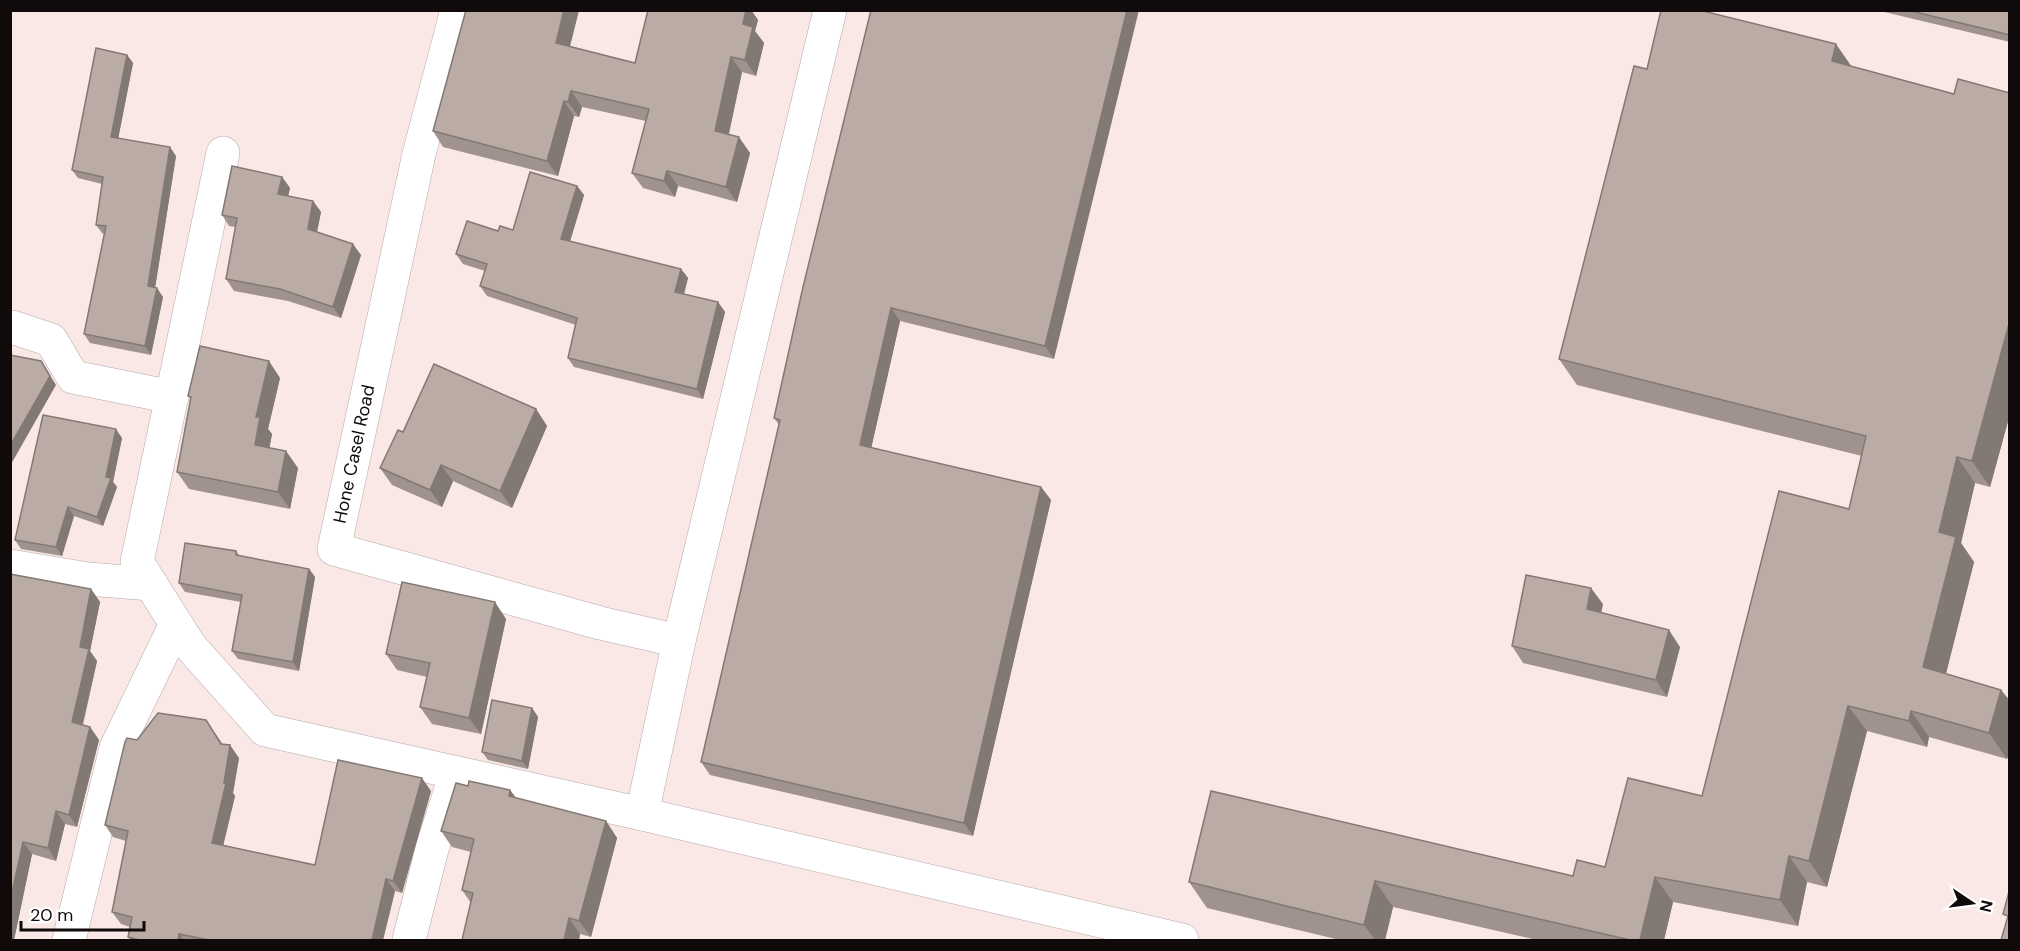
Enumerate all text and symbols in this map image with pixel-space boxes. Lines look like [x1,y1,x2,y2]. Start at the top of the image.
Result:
street label: Hone Casel Road [328,383,380,525]
north arrow [1942,873,2002,933]
scale bar [21,894,144,932]
text: N [1975,898,1998,914]
text: 20 m [30,903,73,927]

